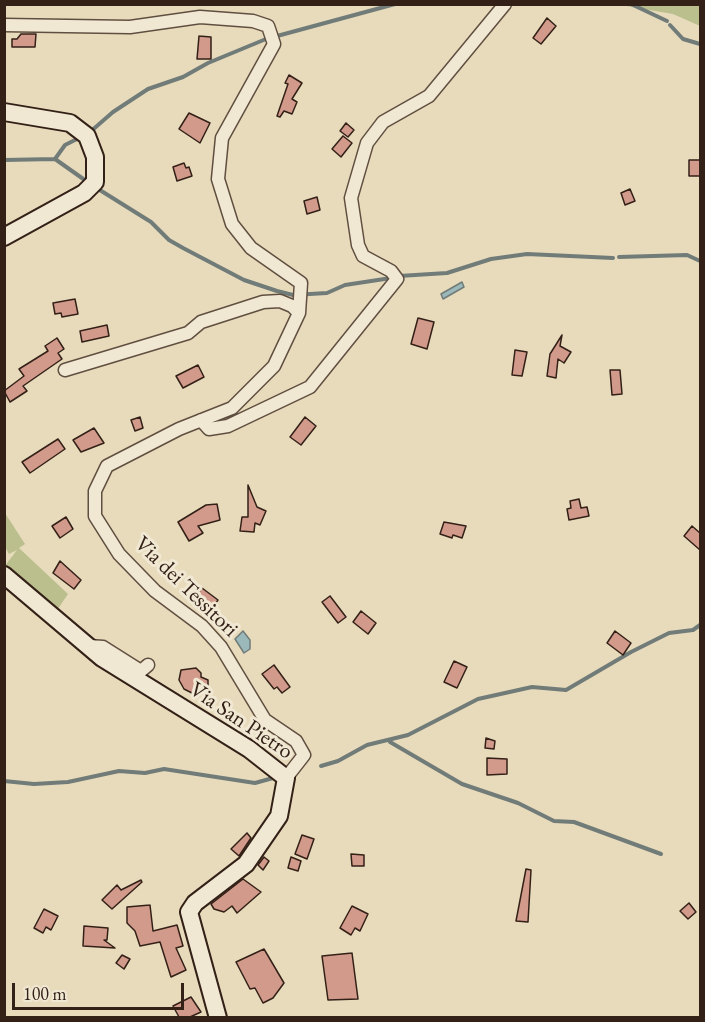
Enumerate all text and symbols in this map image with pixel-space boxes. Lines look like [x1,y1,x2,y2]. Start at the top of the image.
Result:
street label: Via dei Tessitori [129,531,243,643]
street label: Via San Pietro [184,677,298,765]
scale bar [15,971,188,1009]
text: 100 m [23,982,67,1005]

